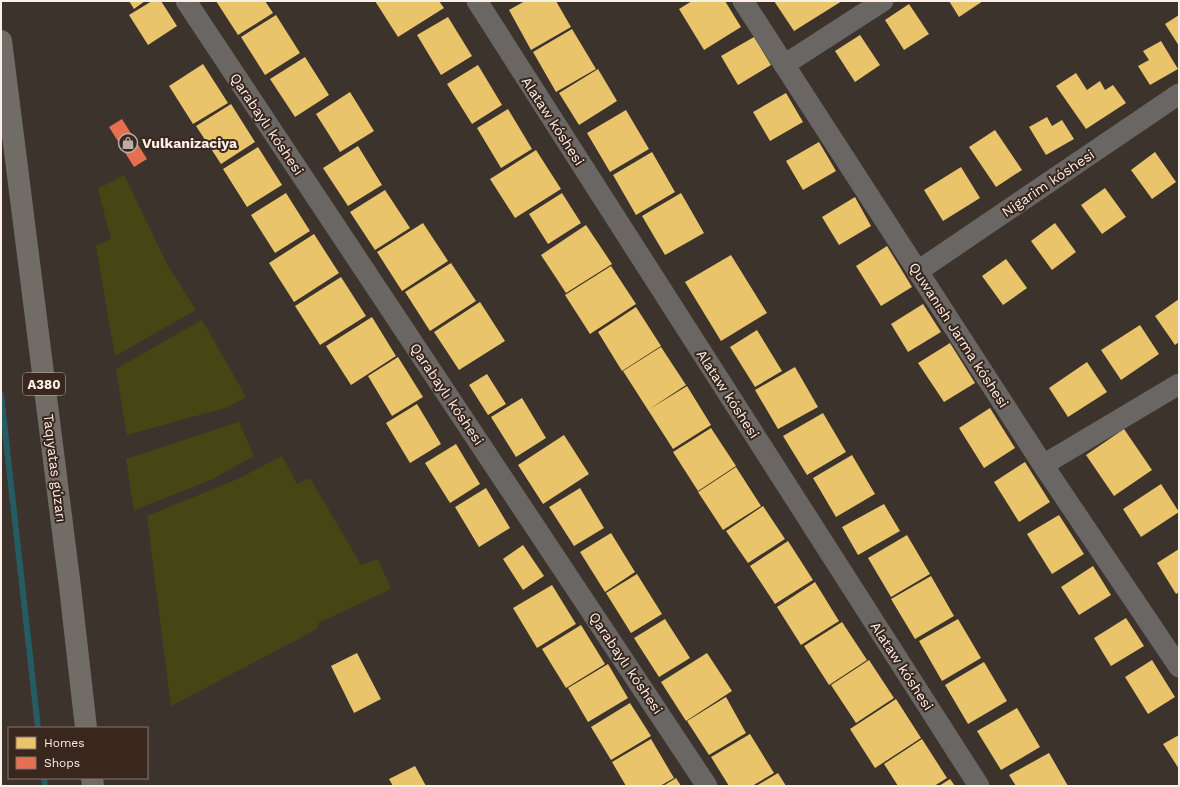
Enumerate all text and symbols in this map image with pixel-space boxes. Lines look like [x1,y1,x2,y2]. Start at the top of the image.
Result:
street label: Qarabaylı kóshesi [227,70,307,178]
street label: Alataw kóshesi [518,74,588,168]
shop icon: Vulkanizaciya [117,132,139,154]
place label: Vulkanizaciya [142,135,238,151]
street label: Nigarim kóshesi [999,146,1097,220]
street label: Quwanısh Jarma kóshesi [906,259,1012,411]
street label: Qarabaylı kóshesi [407,340,487,448]
street label: Alataw kóshesi [693,347,763,441]
road number: A380 [23,373,65,395]
street label: Taqıyatas gúzarı [40,413,70,523]
street label: Qarabaylı kóshesi [586,609,666,717]
street label: Alataw kóshesi [867,619,937,713]
legend [8,727,148,779]
text: Homes [44,736,85,750]
text: Shops [44,756,80,770]

